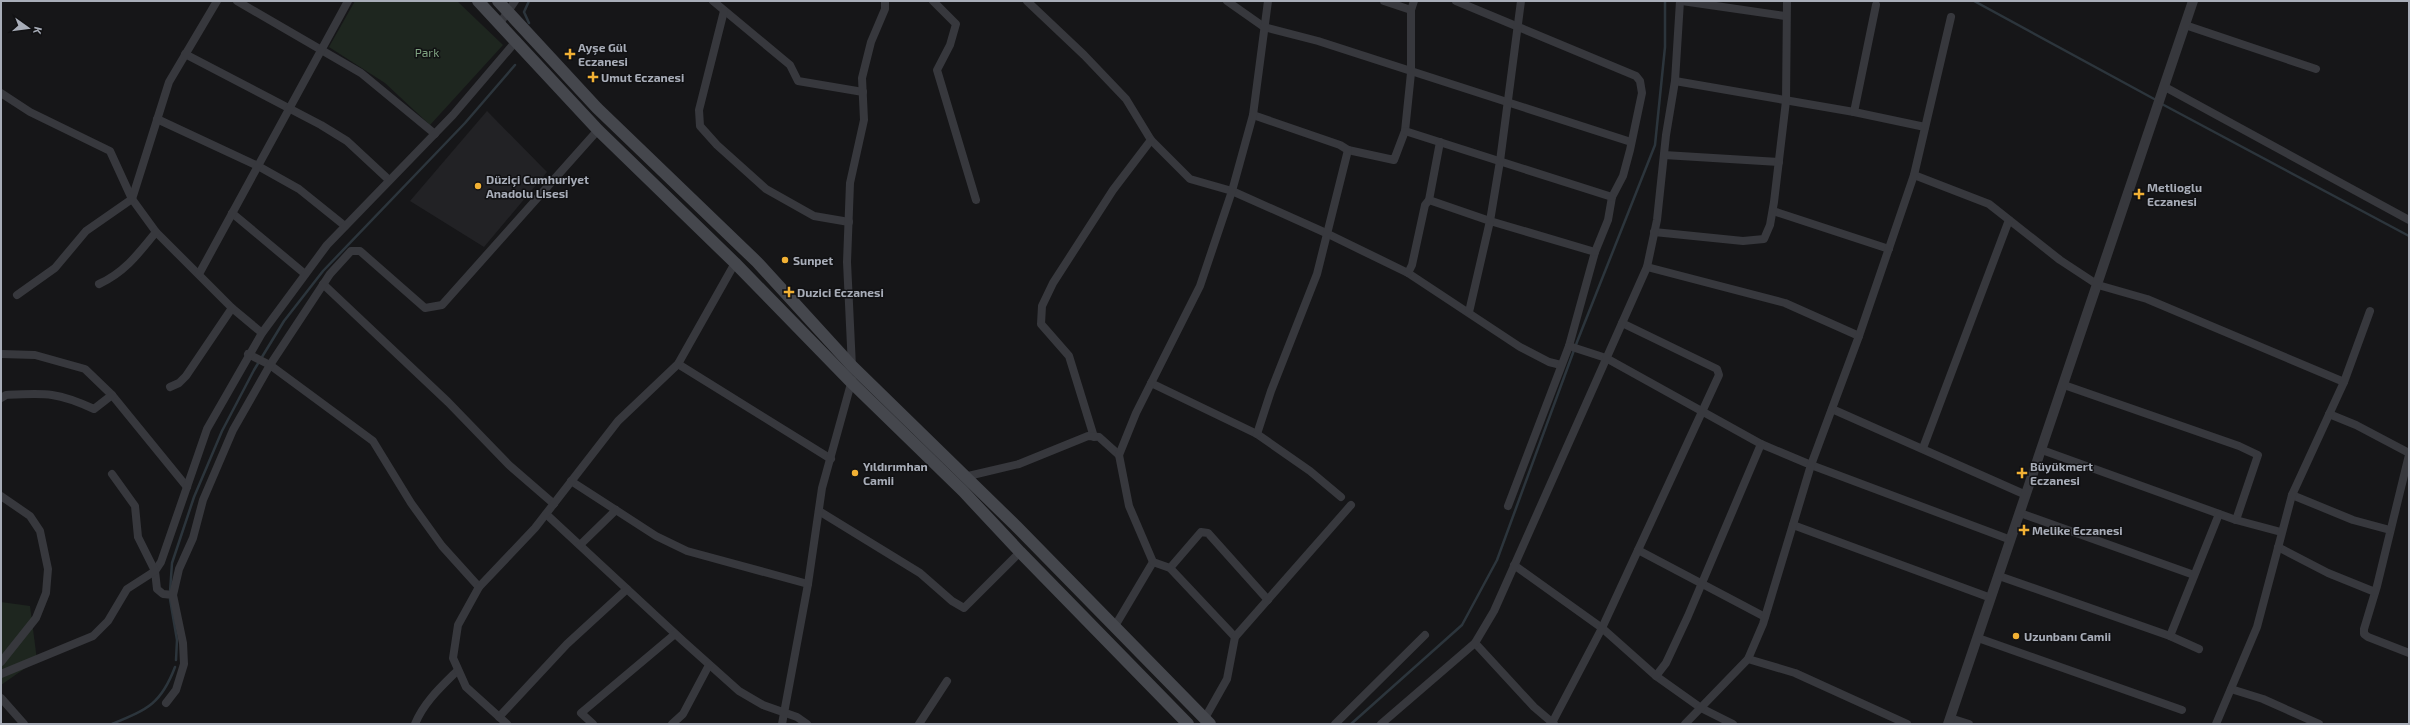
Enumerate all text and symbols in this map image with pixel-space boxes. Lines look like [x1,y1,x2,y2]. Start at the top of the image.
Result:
north arrow [8,8,48,48]
text: K [31,26,45,36]
place label: Ayşe Gül Eczanesi [578,40,628,68]
park label: Park [415,45,439,59]
marker: Ayşe Gül Eczanesi [565,49,575,59]
place label: Umut Eczanesi [601,70,684,84]
marker: Umut Eczanesi [588,72,598,82]
place label: Düziçi Cumhuriyet Anadolu Lisesi [486,172,589,200]
place label: Metlioglu Eczanesi [2147,180,2202,208]
marker: Düziçi Cumhuriyet Anadolu Lisesi [473,181,483,191]
marker: Metlioglu Eczanesi [2134,189,2144,199]
place label: Sunpet [793,253,833,267]
marker: Sunpet [780,255,790,265]
place label: Duzici Eczanesi [797,285,884,299]
marker: Duzici Eczanesi [784,287,794,297]
place label: Yıldırımhan Camii [863,459,928,487]
place label: Büyükmert Eczanesi [2030,459,2093,487]
marker: Yıldırımhan Camii [850,468,860,478]
marker: Büyükmert Eczanesi [2017,468,2027,478]
place label: Melike Eczanesi [2032,523,2123,537]
marker: Melike Eczanesi [2019,525,2029,535]
place label: Uzunbanı Camii [2024,629,2111,643]
marker: Uzunbanı Camii [2011,631,2021,641]

